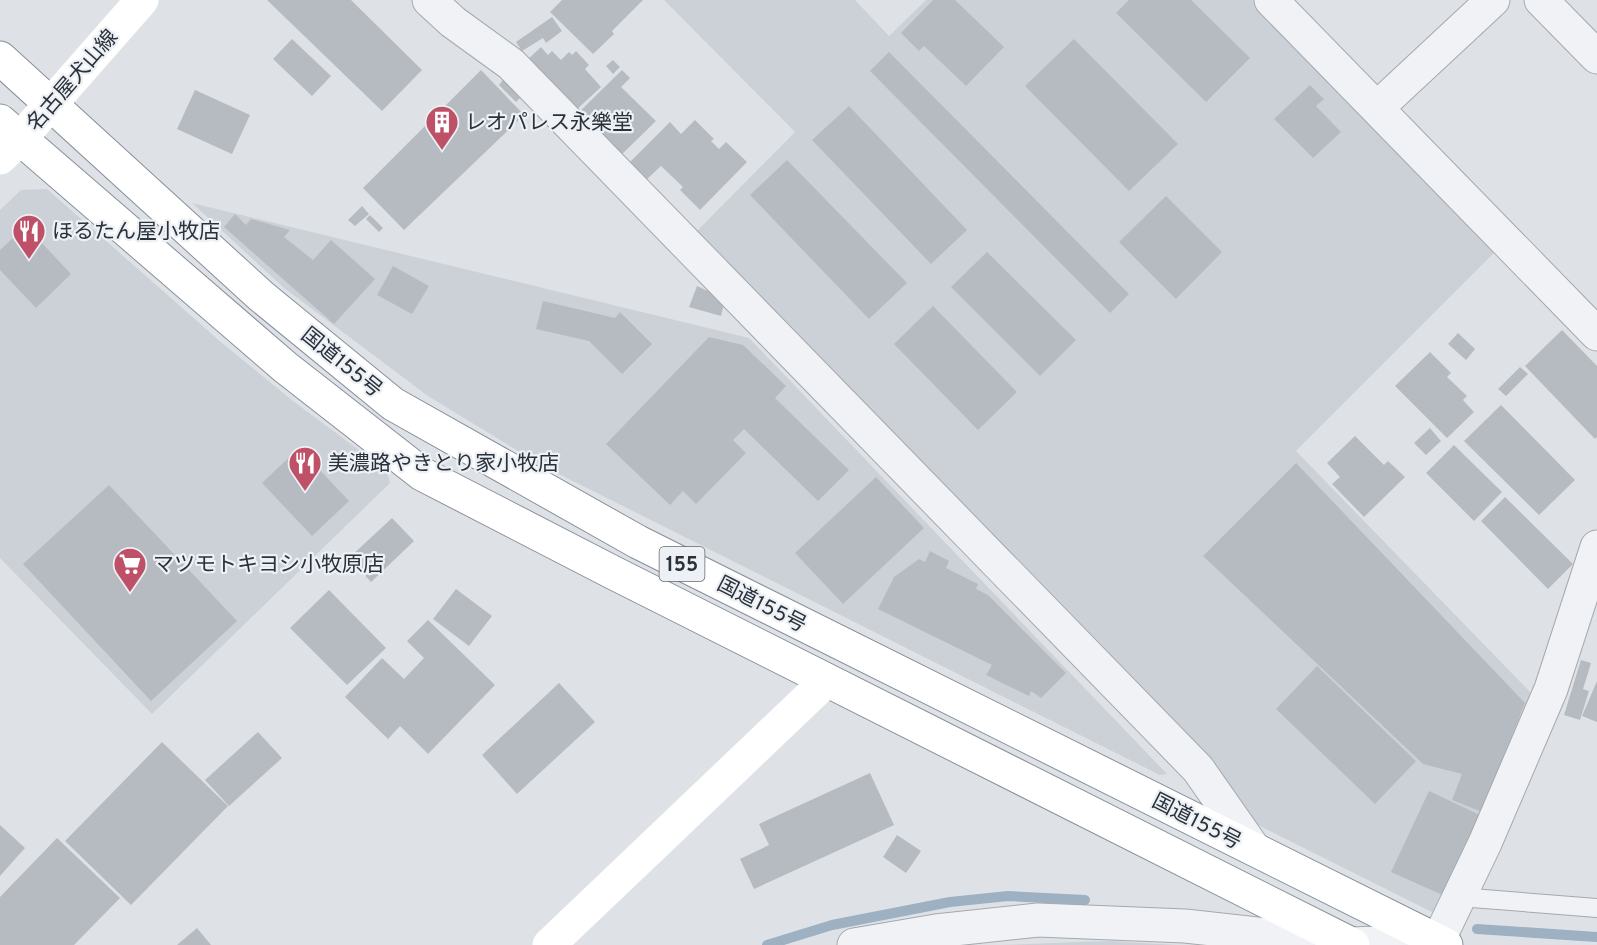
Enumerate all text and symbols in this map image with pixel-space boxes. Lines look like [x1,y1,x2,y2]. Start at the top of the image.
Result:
street label: 名古屋犬山線 [22,25,125,137]
building icon: レオパレス永樂堂 [424,104,460,151]
place label: レオパレス永樂堂 [465,110,633,137]
restaurant icon: ほるたん屋小牧店 [11,213,47,260]
place label: ほるたん屋小牧店 [52,219,220,246]
street label: 国道155号 [295,322,387,404]
restaurant icon: 美濃路やきとり家小牧店 [287,445,323,492]
place label: 美濃路やきとり家小牧店 [328,451,559,478]
supermarket icon: マツモトキヨシ小牧原店 [112,546,148,593]
road number: 155 [660,547,704,581]
place label: マツモトキヨシ小牧原店 [153,552,384,579]
street label: 国道155号 [712,571,811,639]
street label: 国道155号 [1147,788,1246,856]

